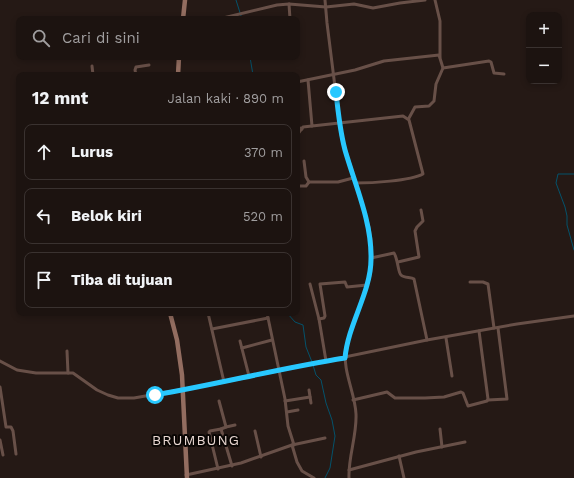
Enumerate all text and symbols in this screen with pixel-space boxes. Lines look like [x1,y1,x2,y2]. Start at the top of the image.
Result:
map controls [526,12,562,84]
button: + [526,12,562,48]
search box [16,16,300,60]
icon: search [30,27,52,49]
text: Cari di sini [62,29,140,47]
button: − [526,48,562,84]
route end [327,83,345,101]
text: 12 mnt [32,88,88,108]
text: Jalan kaki · 890 m [168,91,284,106]
icon: ahead [33,141,55,163]
text: Lurus [71,143,113,161]
text: 370 m [244,145,283,160]
icon: left [33,205,55,227]
text: Belok kiri [71,207,142,225]
text: 520 m [243,209,283,224]
icon: arrive [33,269,55,291]
text: Tiba di tujuan [71,271,173,289]
route start [146,386,164,404]
district label: BRUMBUNG [152,432,240,448]

